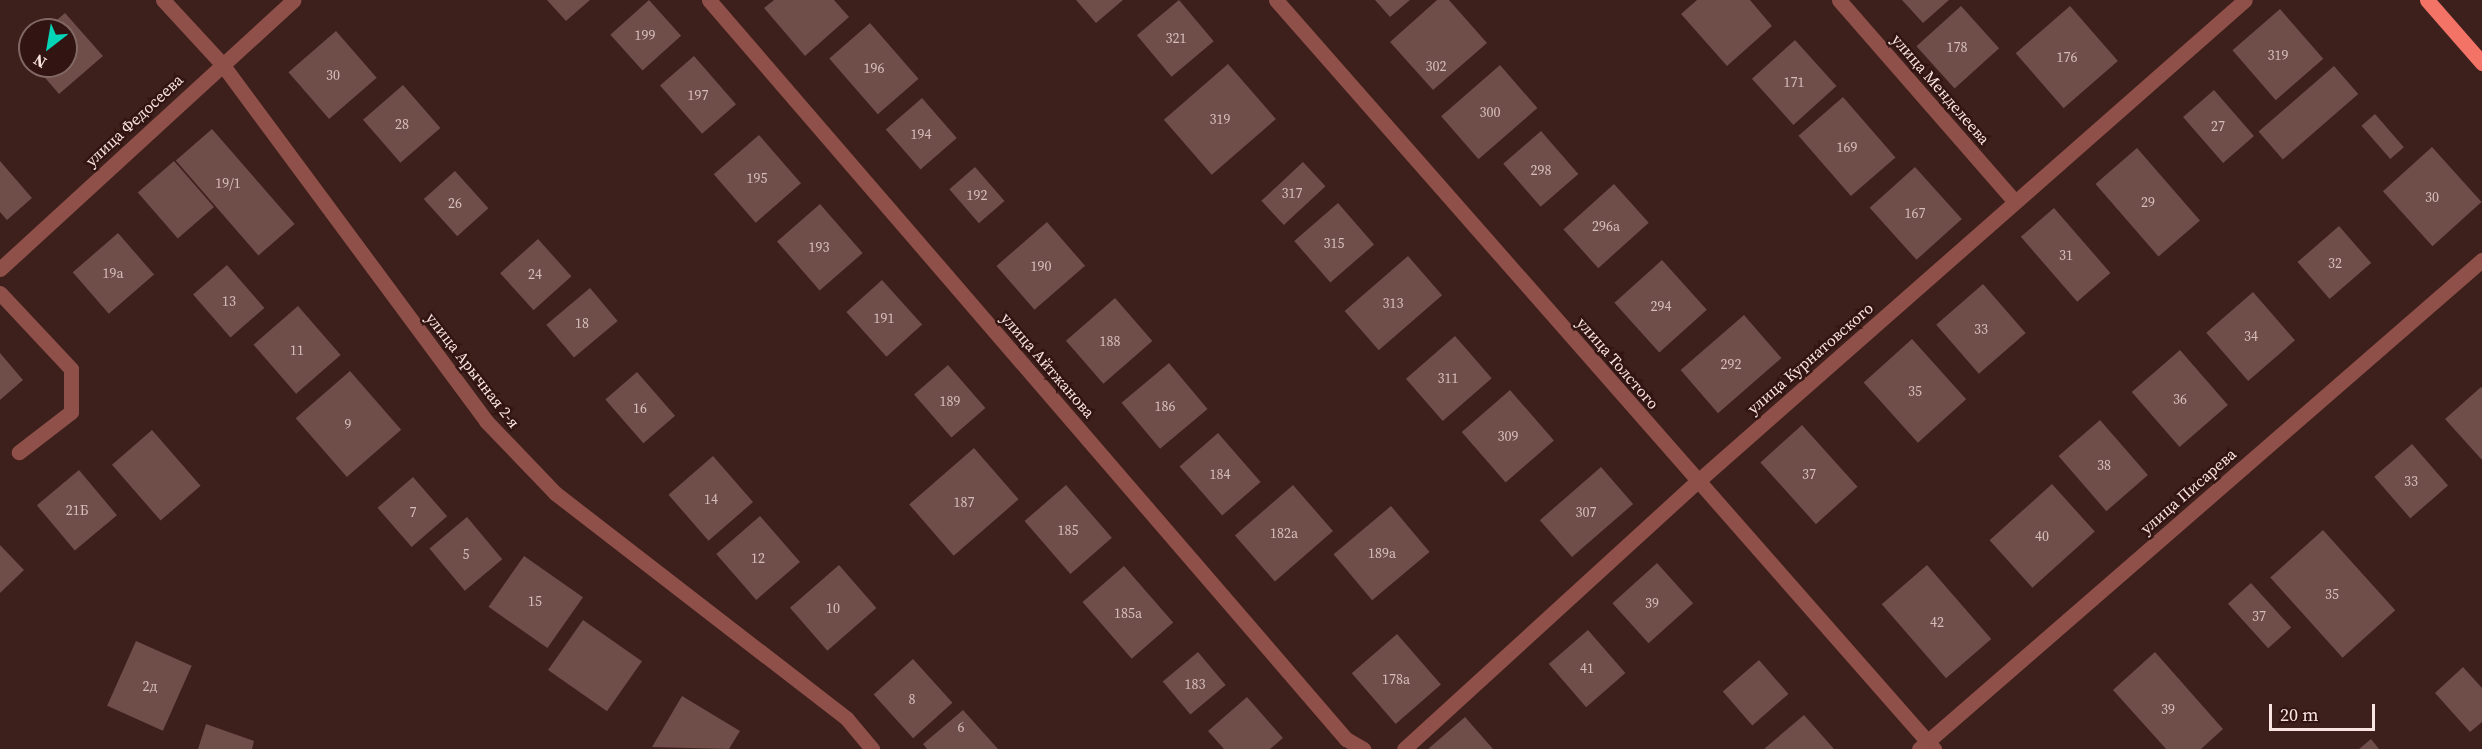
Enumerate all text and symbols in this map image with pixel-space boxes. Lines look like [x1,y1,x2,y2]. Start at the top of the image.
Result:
north arrow [18,18,78,78]
house number: 199 [635,27,655,43]
house number: 321 [1166,30,1186,46]
street label: улица Менделеева [1888,30,1994,148]
house number: 178 [1947,39,1967,55]
house number: 319 [2268,47,2288,63]
text: N [29,49,50,74]
house number: 176 [2057,49,2077,65]
house number: 302 [1426,58,1446,74]
house number: 196 [864,60,884,76]
house number: 30 [326,67,340,83]
street label: улица Федосеева [81,70,187,170]
house number: 171 [1784,74,1804,90]
house number: 197 [688,87,708,103]
house number: 300 [1480,104,1500,120]
house number: 319 [1210,111,1230,127]
house number: 28 [395,116,409,132]
house number: 27 [2211,118,2225,134]
house number: 194 [911,126,931,142]
house number: 169 [1837,139,1857,155]
house number: 298 [1531,162,1551,178]
house number: 195 [747,170,767,186]
house number: 19/1 [215,175,241,191]
house number: 317 [1282,185,1302,201]
house number: 192 [967,187,987,203]
house number: 30 [2425,189,2439,205]
house number: 29 [2141,194,2155,210]
house number: 26 [448,195,462,211]
house number: 167 [1905,205,1925,221]
house number: 296а [1592,218,1620,234]
house number: 315 [1324,235,1344,251]
house number: 193 [809,239,829,255]
house number: 31 [2059,247,2073,263]
house number: 32 [2328,255,2342,271]
house number: 190 [1031,258,1051,274]
house number: 19а [102,265,124,281]
house number: 24 [528,266,542,282]
house number: 13 [222,293,236,309]
house number: 313 [1383,295,1403,311]
house number: 294 [1651,298,1671,314]
street label: улица Курнатовского [1743,298,1877,418]
street label: улица Арычная 2-я [422,308,524,432]
street label: улица Айтжанова [997,308,1099,422]
house number: 191 [874,310,894,326]
street label: улица Толстого [1573,313,1663,413]
house number: 18 [575,315,589,331]
house number: 33 [1974,321,1988,337]
house number: 34 [2244,328,2258,344]
house number: 188 [1100,333,1120,349]
house number: 11 [290,342,304,358]
house number: 292 [1721,356,1741,372]
house number: 311 [1438,370,1458,386]
house number: 35 [1908,383,1922,399]
house number: 36 [2173,391,2187,407]
house number: 189 [940,393,960,409]
house number: 186 [1155,398,1175,414]
house number: 16 [633,400,647,416]
house number: 9 [345,416,351,432]
house number: 309 [1498,428,1518,444]
street label: улица Писарева [2136,444,2240,538]
house number: 38 [2097,457,2111,473]
house number: 184 [1210,466,1230,482]
house number: 37 [1802,466,1816,482]
house number: 33 [2404,473,2418,489]
house number: 14 [704,491,718,507]
house number: 187 [954,494,974,510]
house number: 21Б [66,502,88,518]
house number: 7 [410,504,416,520]
house number: 307 [1576,504,1596,520]
house number: 185 [1058,522,1078,538]
house number: 182а [1270,525,1298,541]
house number: 40 [2035,528,2049,544]
house number: 189а [1368,545,1396,561]
house number: 5 [463,546,469,562]
house number: 12 [751,550,765,566]
house number: 35 [2325,586,2339,602]
house number: 15 [528,593,542,609]
house number: 39 [1645,595,1659,611]
house number: 10 [826,600,840,616]
house number: 185а [1114,605,1142,621]
house number: 37 [2252,608,2266,624]
house number: 42 [1930,614,1944,630]
house number: 41 [1580,660,1594,676]
house number: 178а [1382,671,1410,687]
house number: 183 [1185,676,1205,692]
house number: 2д [143,678,157,694]
house number: 8 [909,691,915,707]
scale bar [2272,692,2378,730]
house number: 39 [2161,701,2175,717]
text: 20 m [2280,702,2318,727]
house number: 6 [958,719,964,735]

